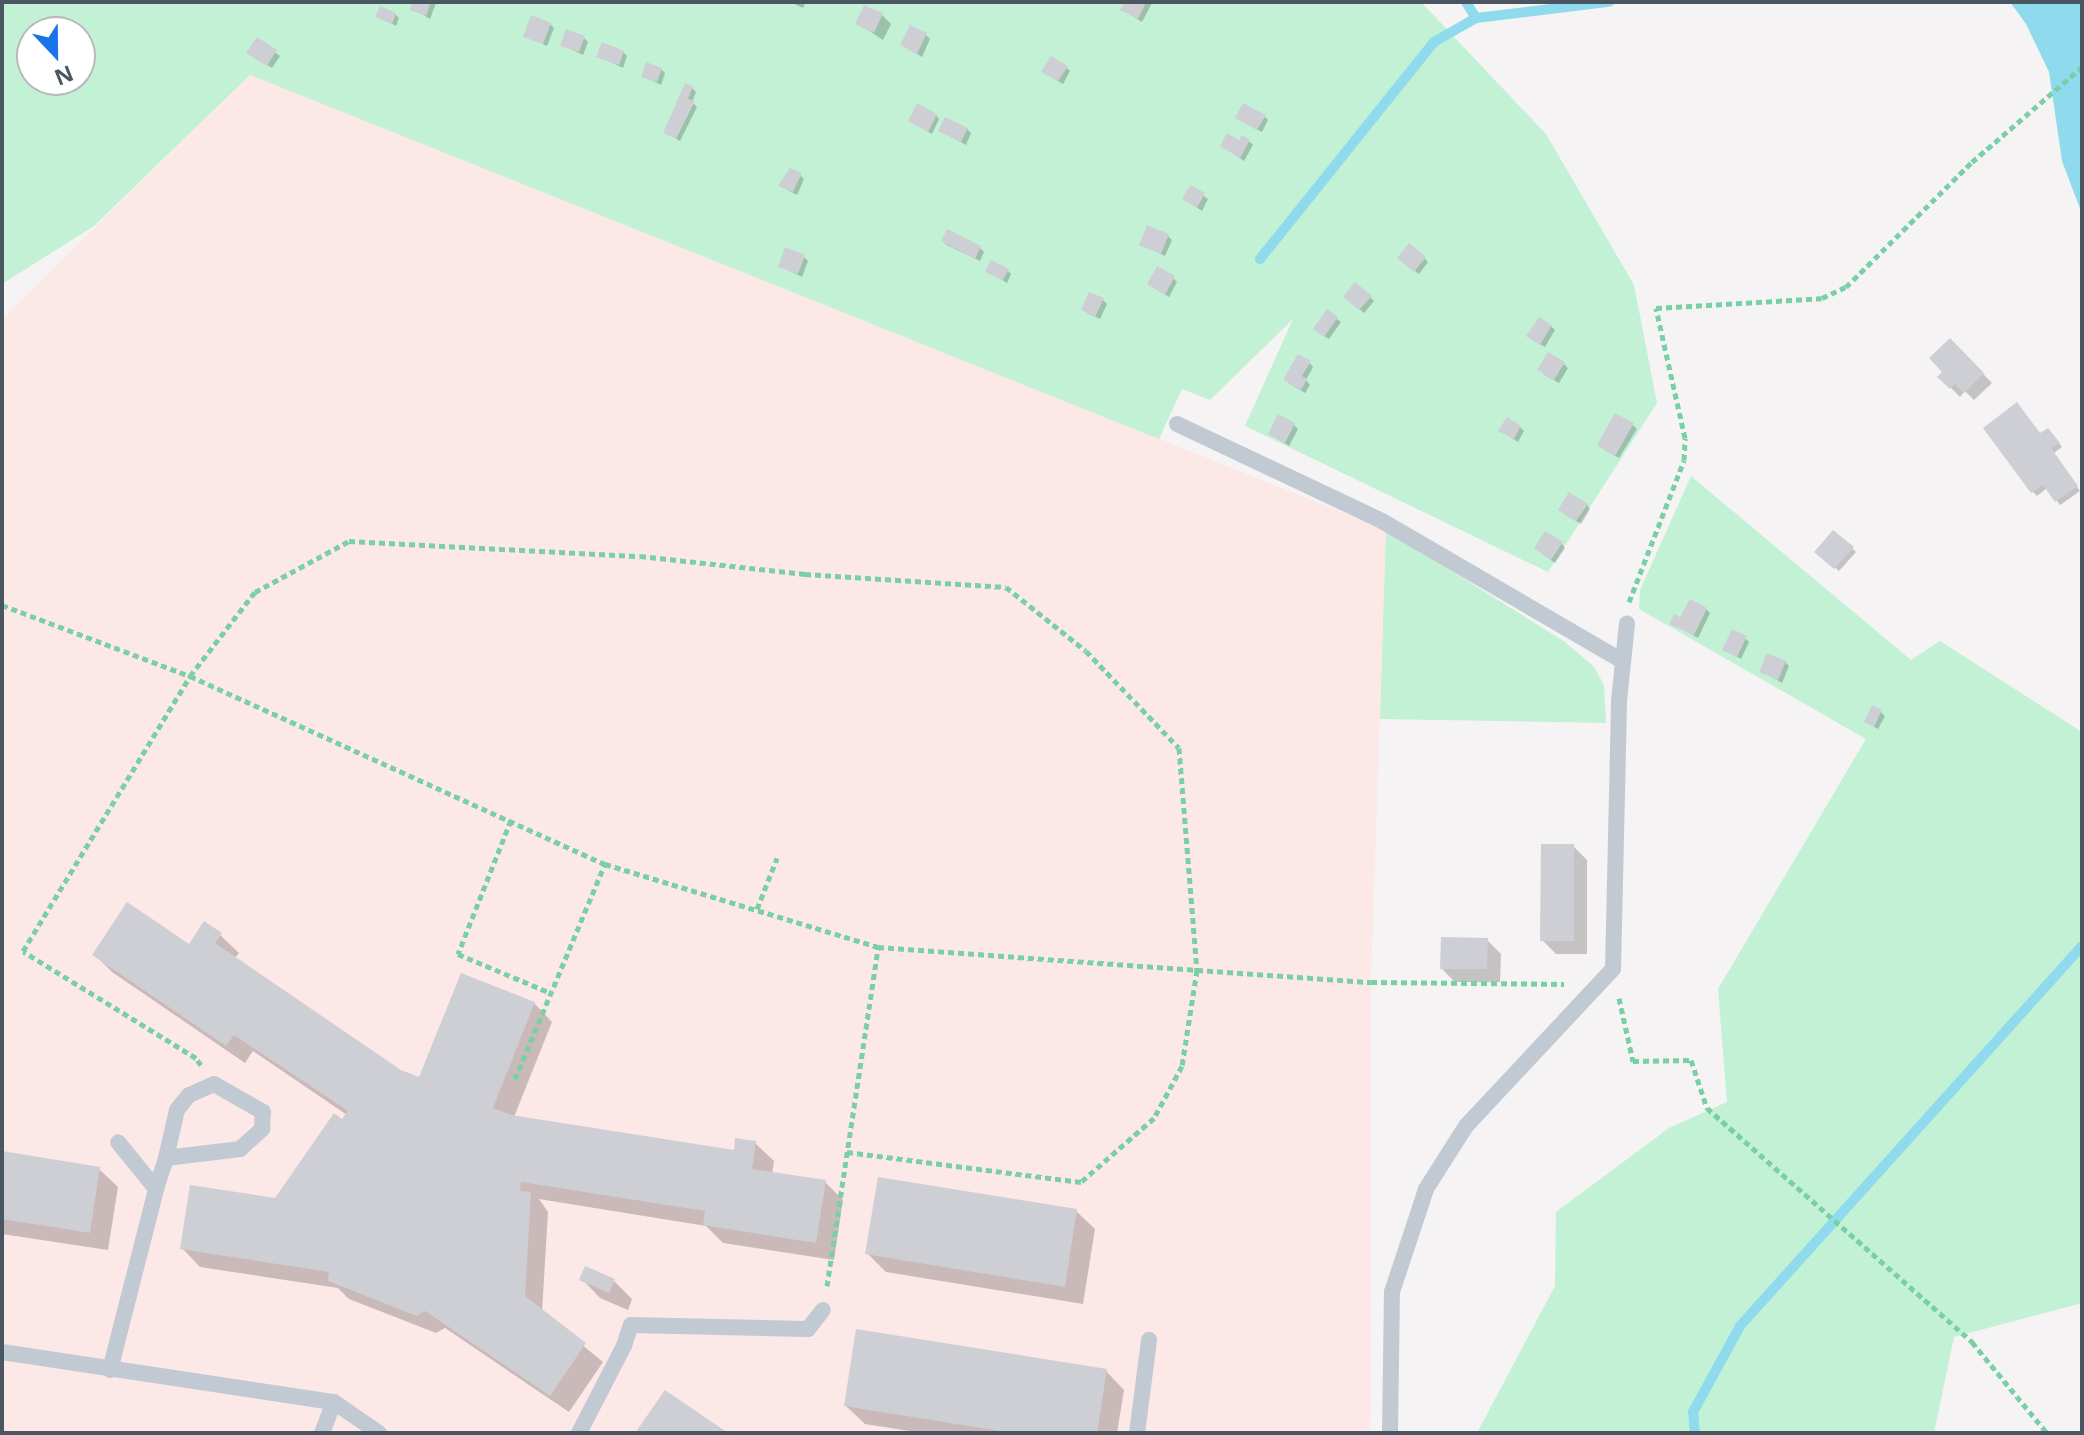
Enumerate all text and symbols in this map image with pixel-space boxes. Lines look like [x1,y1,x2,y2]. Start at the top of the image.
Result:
north arrow [16,16,96,96]
text: N [50,59,78,94]

